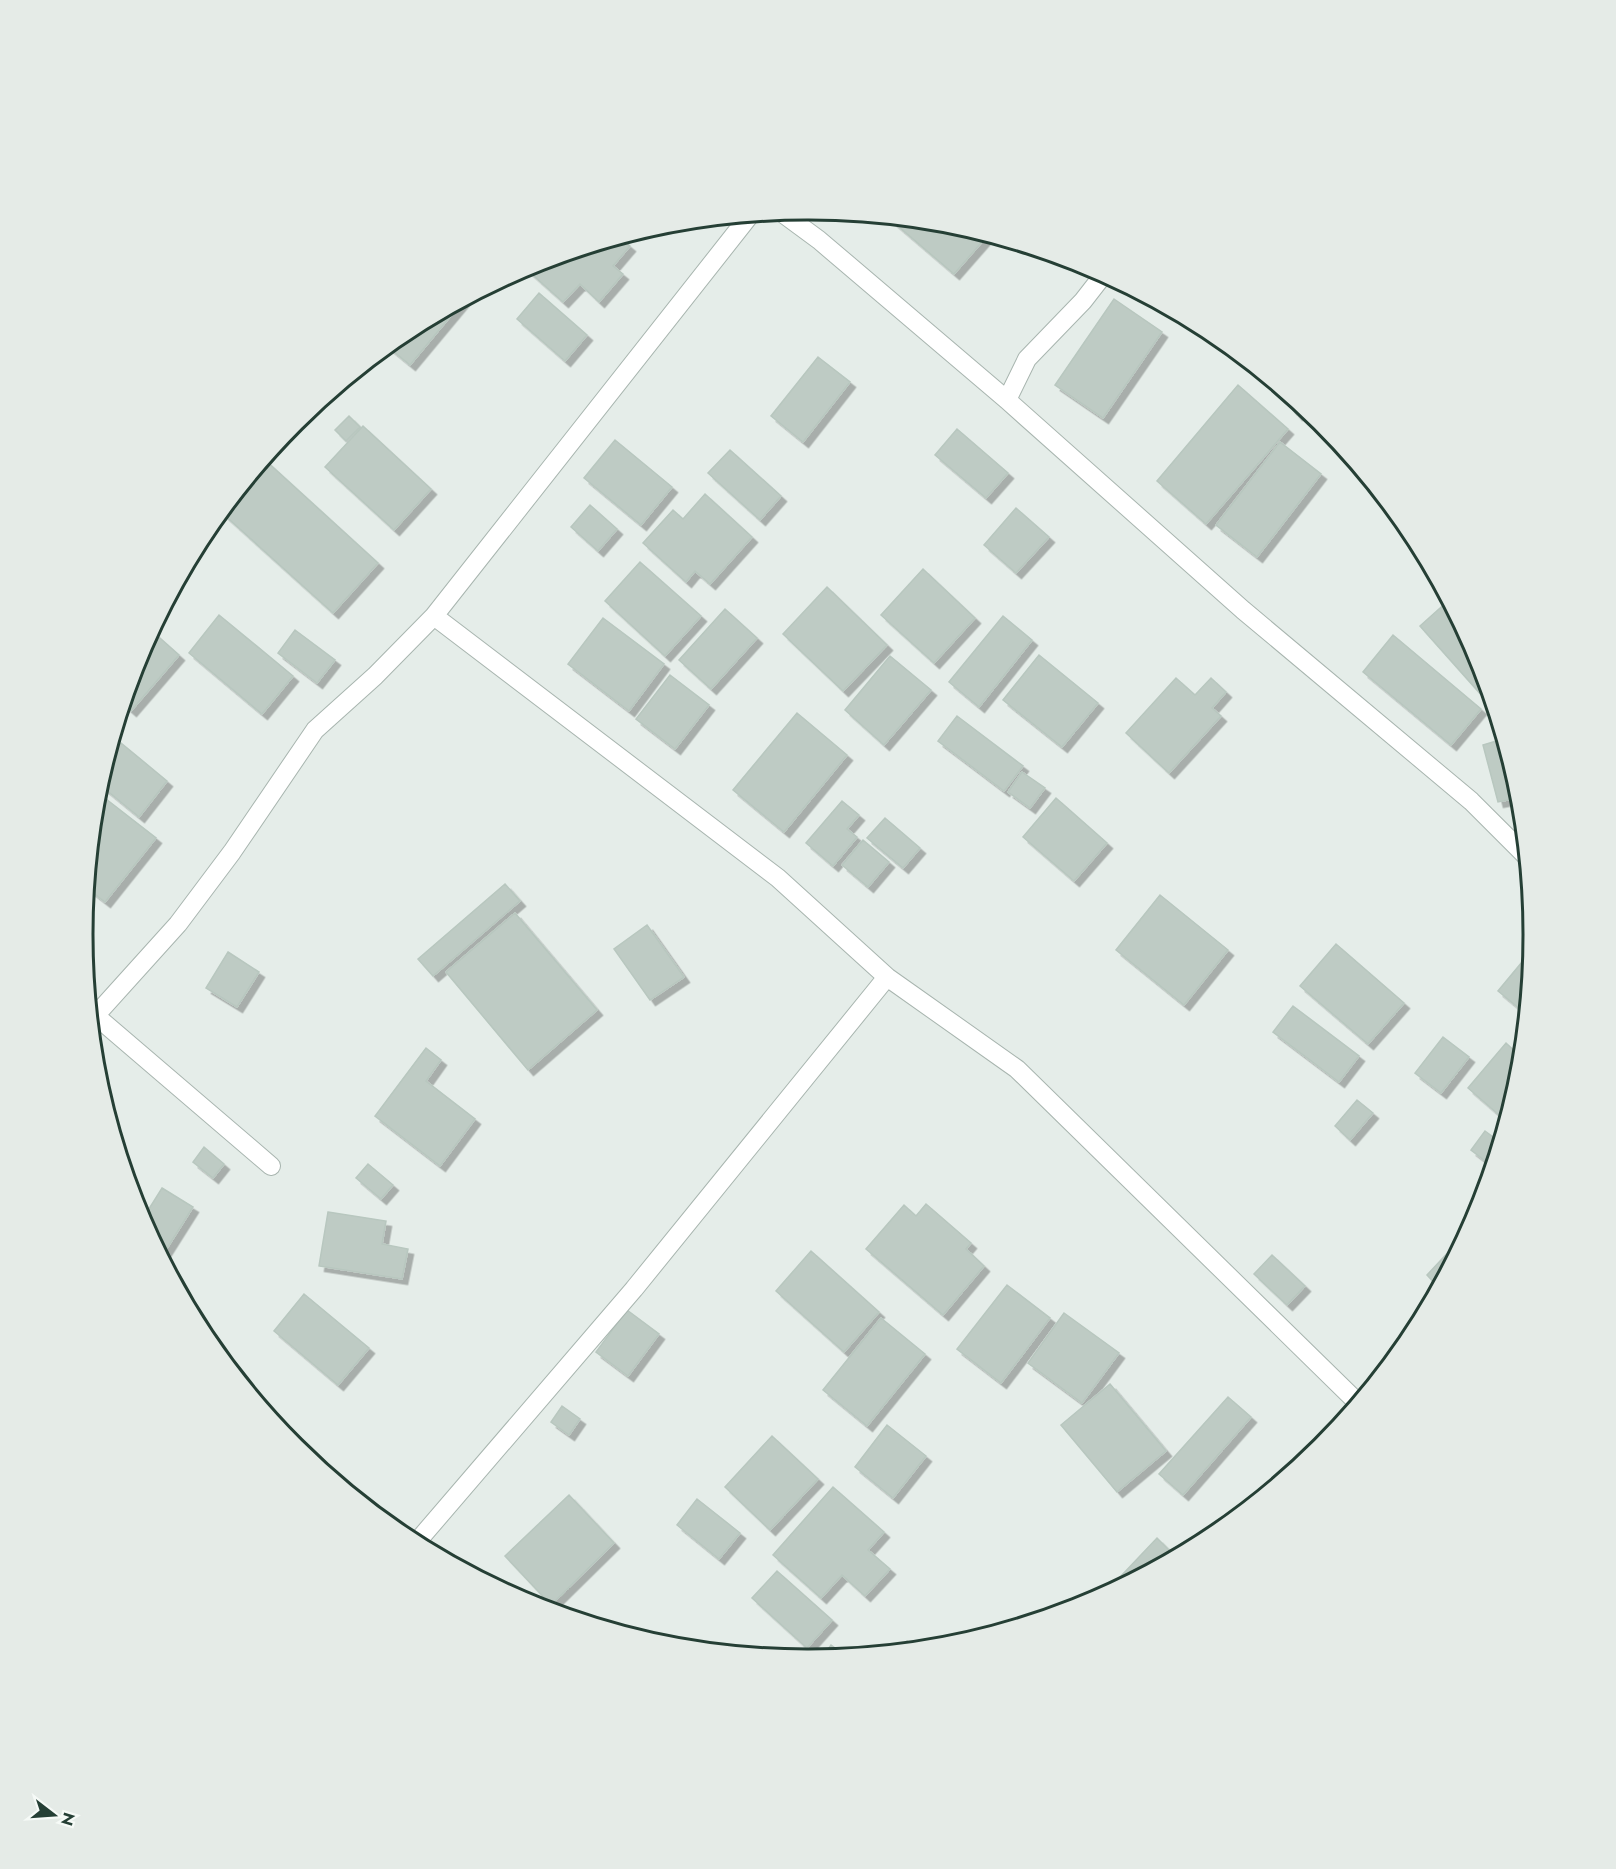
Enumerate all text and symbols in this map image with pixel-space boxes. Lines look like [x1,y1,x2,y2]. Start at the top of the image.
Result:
north arrow [24,1785,84,1845]
text: N [55,1810,81,1829]

